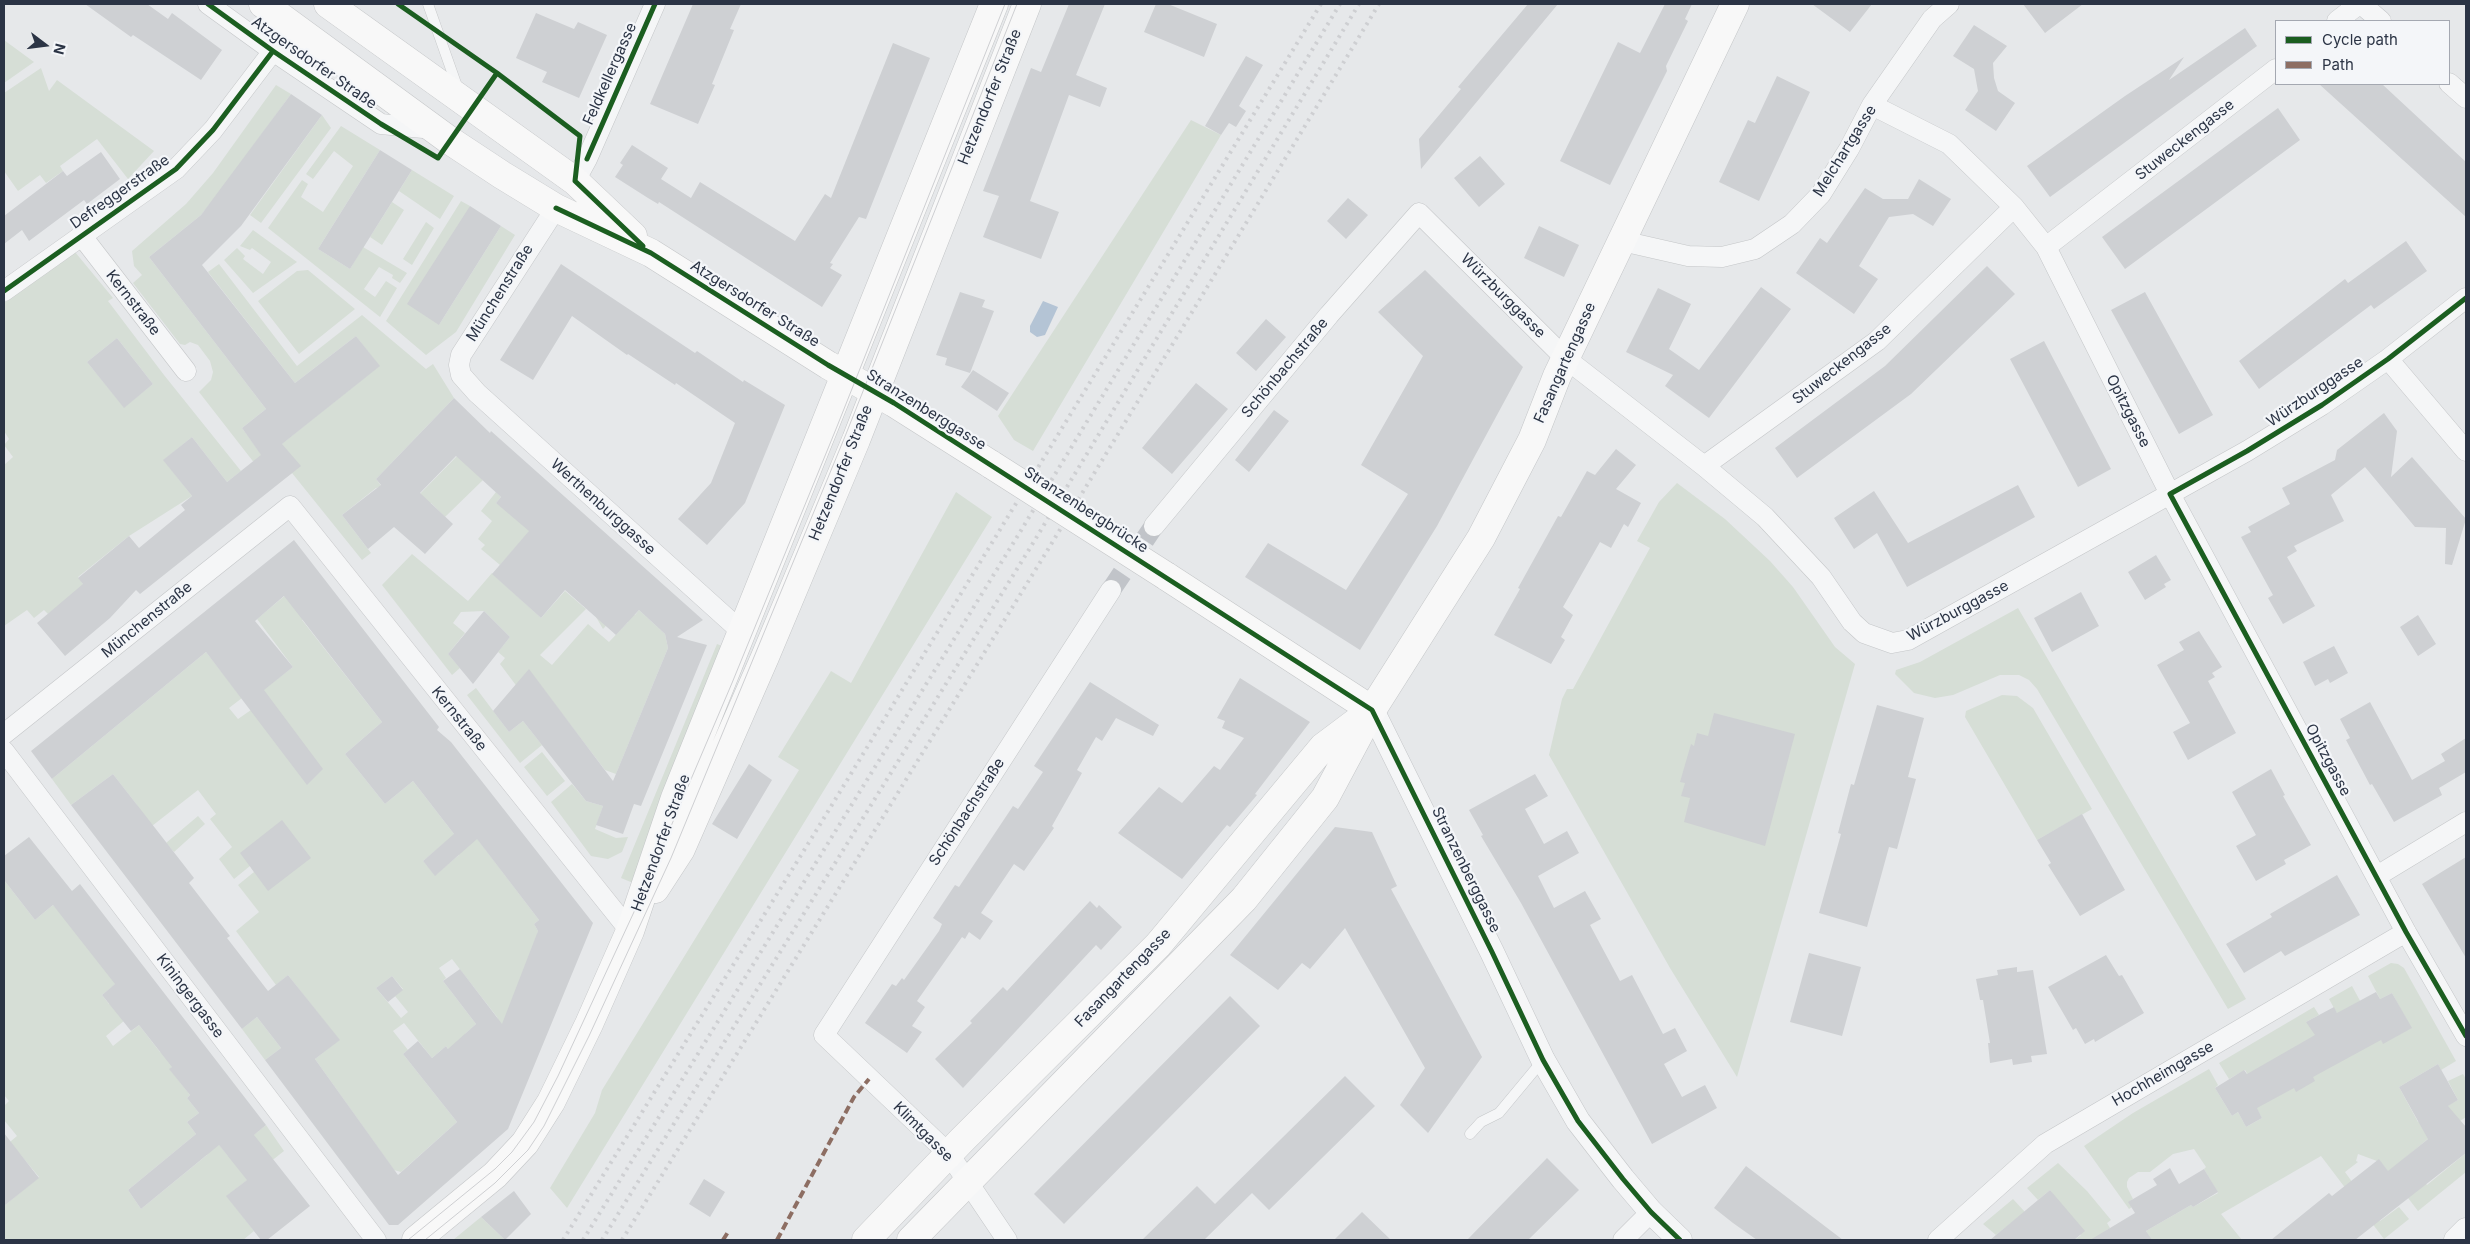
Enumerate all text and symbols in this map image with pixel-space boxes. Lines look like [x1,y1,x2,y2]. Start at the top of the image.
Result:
street label: Atzgersdorfer Straße [248,13,380,113]
north arrow [20,20,70,70]
street label: Feldkellergasse [579,20,641,128]
legend [2275,20,2450,85]
street label: Hetzendorfer Straße [955,26,1025,168]
text: Cycle path [2322,30,2398,49]
text: N [50,42,70,56]
text: Path [2322,55,2354,74]
street label: Stuweckengasse [2132,96,2238,184]
street label: Melchartgasse [1810,102,1880,200]
street label: Defreggerstraße [67,151,173,233]
street label: Münchenstraße [463,241,537,345]
street label: Würzburggasse [1457,250,1549,342]
street label: Atzgersdorfer Straße [687,257,823,351]
street label: Kernstraße [102,267,164,339]
street label: Fasangartengasse [1530,300,1600,426]
street label: Schönbachstraße [1238,314,1332,422]
street label: Stuweckengasse [1789,320,1895,408]
street label: Würzburggasse [2263,353,2367,431]
street label: Stranzenberggasse [863,366,989,454]
street label: Opitzgasse [2102,372,2154,450]
street label: Hetzendorfer Straße [806,402,876,544]
street label: Werthenburggasse [547,455,659,559]
street label: Stranzenbergbrücke [1020,463,1152,557]
street label: Würzburggasse [1904,577,2012,645]
street label: Münchenstraße [98,578,196,662]
street label: Kernstraße [428,683,490,755]
street label: Opitzgasse [2301,721,2355,799]
street label: Schönbachstraße [925,755,1009,869]
street label: Hetzendorfer Straße [628,772,694,914]
street label: Stranzenberggasse [1428,804,1504,936]
street label: Fasangartengasse [1071,925,1175,1031]
street label: Kiningergasse [152,950,228,1042]
street label: Hochheimgasse [2109,1038,2217,1110]
street label: Klimtgasse [889,1098,957,1166]

